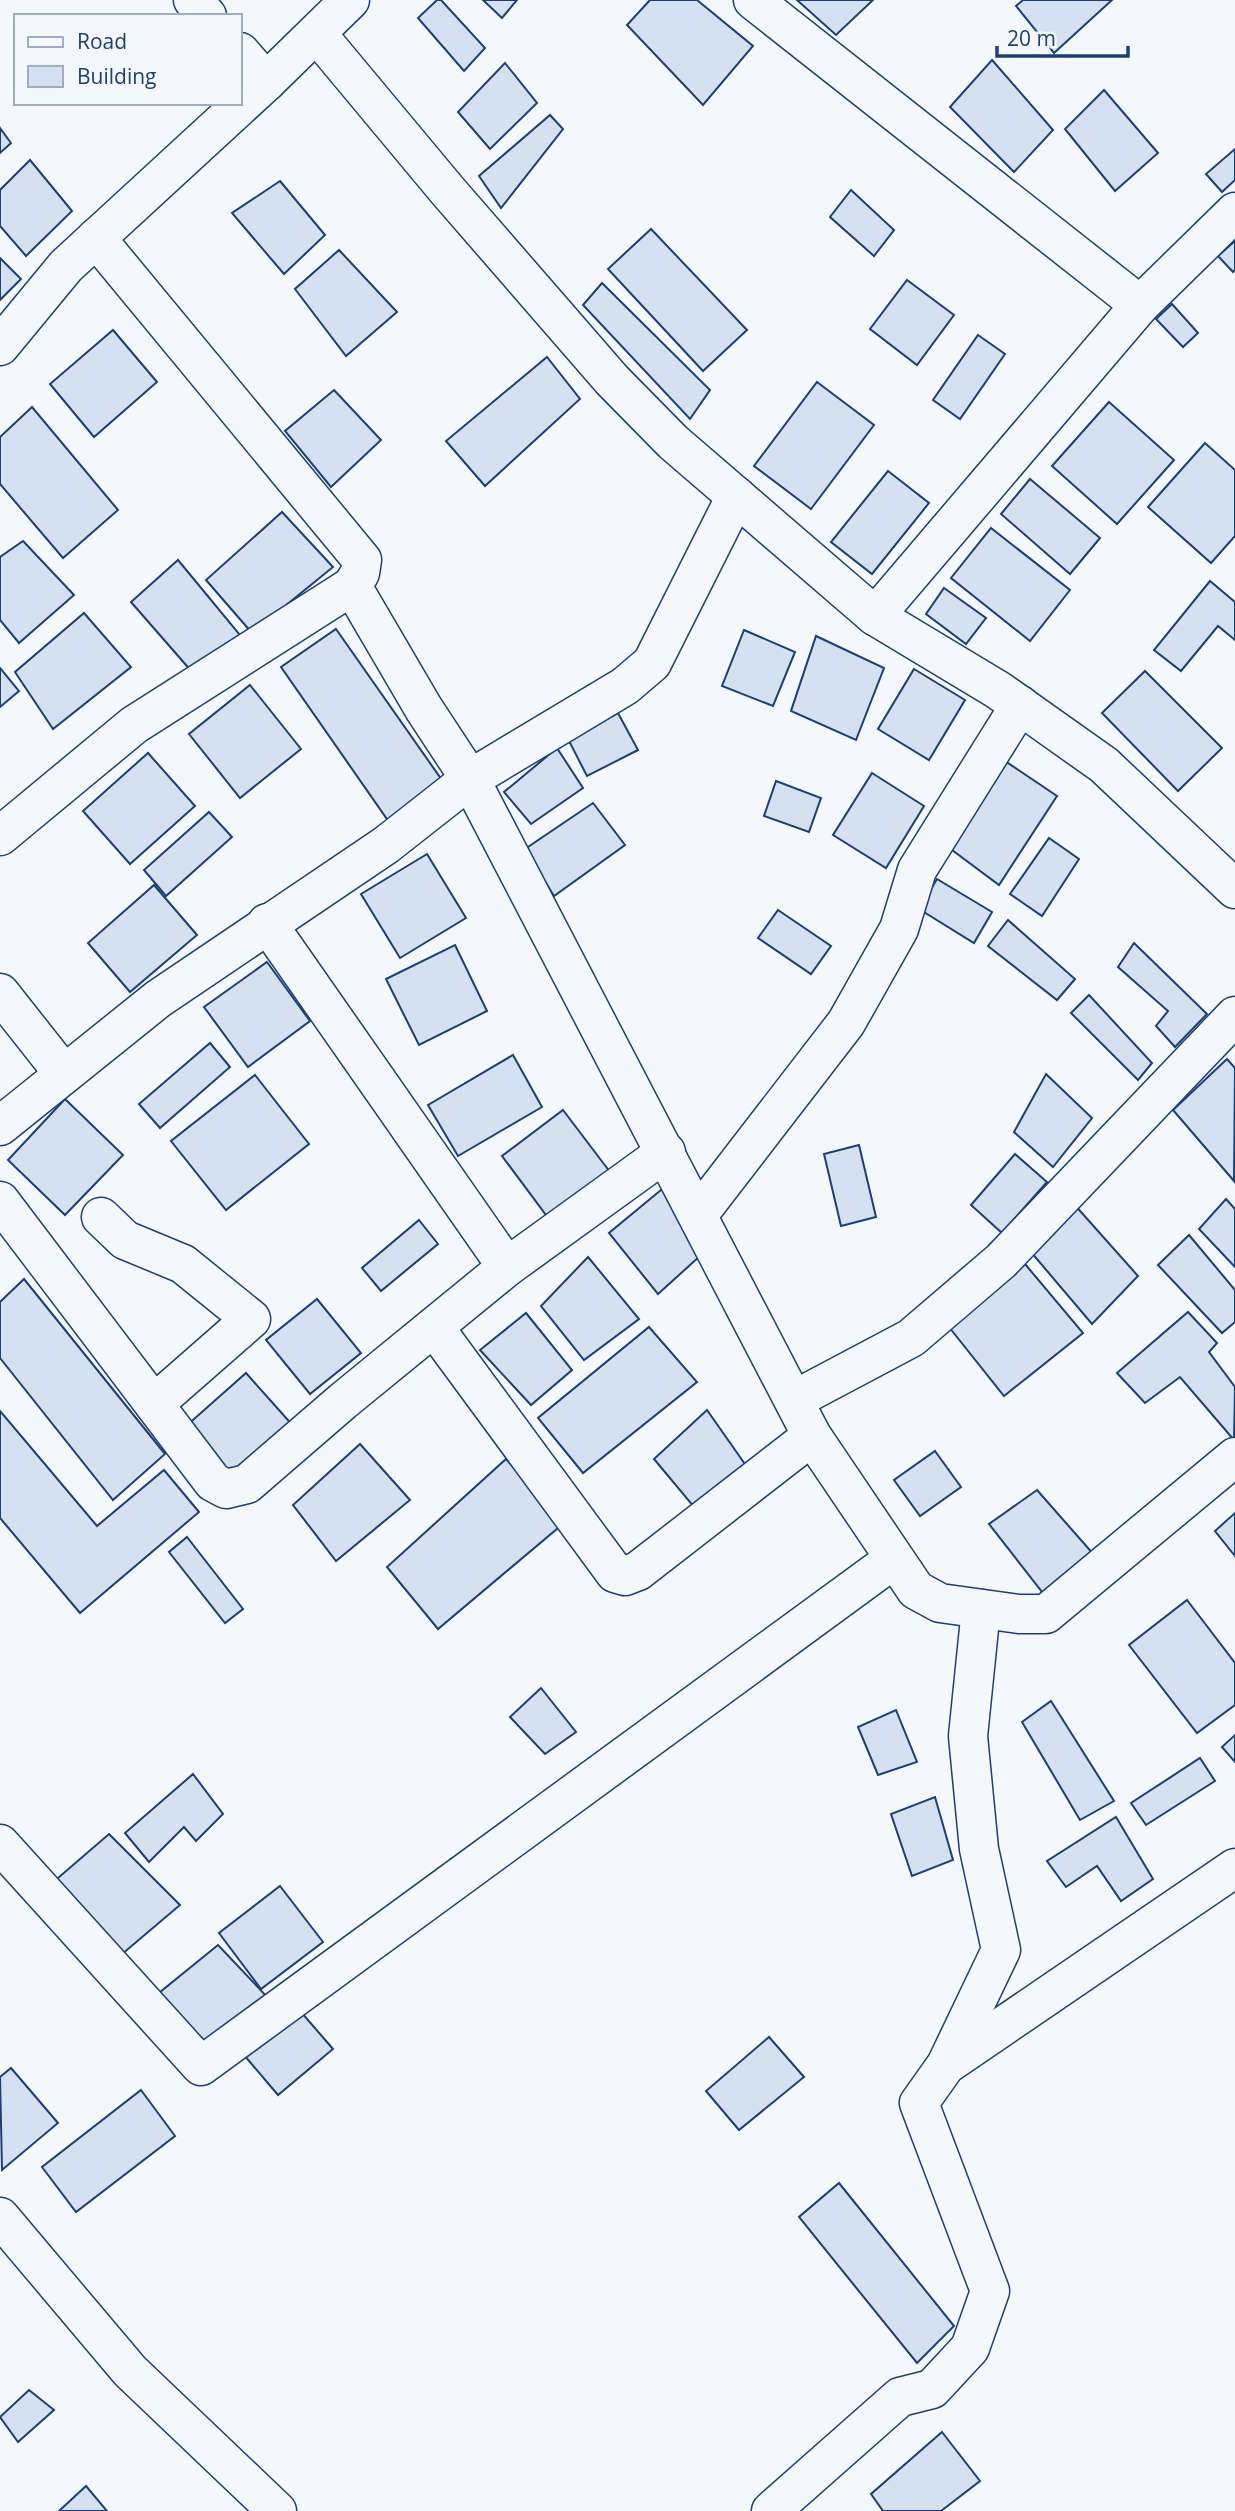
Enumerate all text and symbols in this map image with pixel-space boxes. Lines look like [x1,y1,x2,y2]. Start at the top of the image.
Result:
legend [14,14,242,105]
scale bar [997,14,1128,58]
text: 20 m [1007,24,1056,52]
text: Road [77,27,127,55]
text: Building [77,62,156,90]

